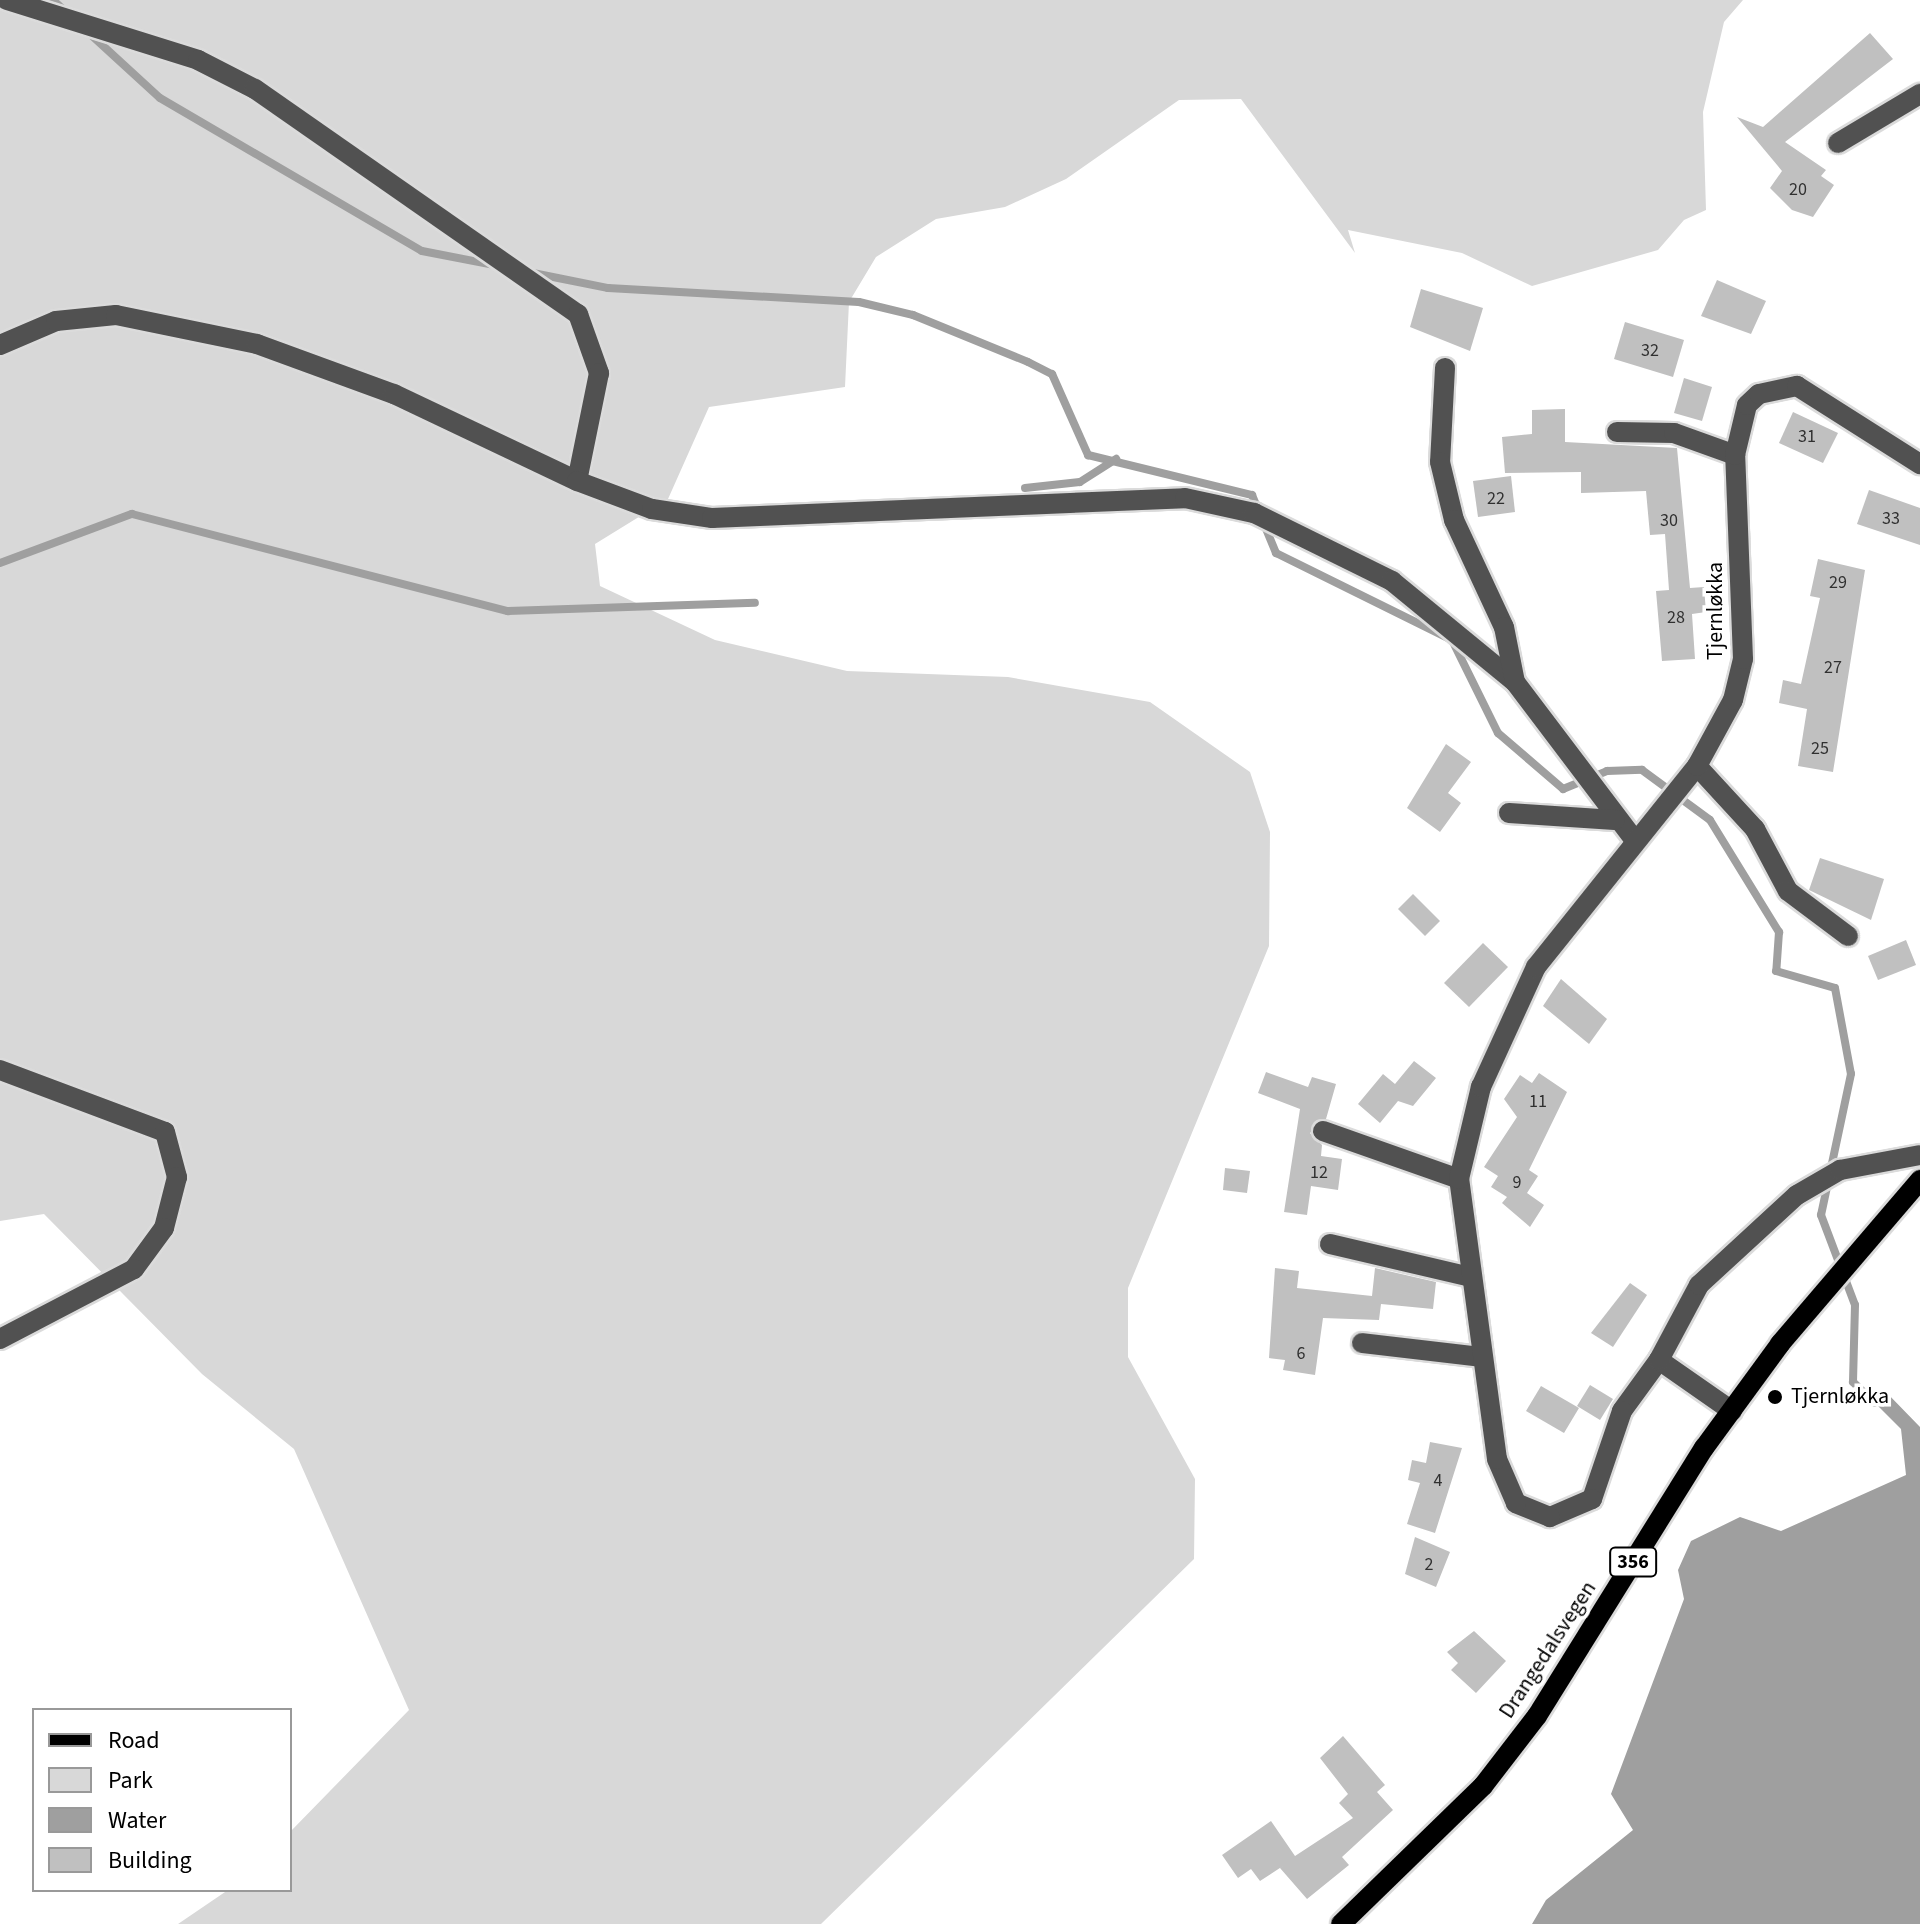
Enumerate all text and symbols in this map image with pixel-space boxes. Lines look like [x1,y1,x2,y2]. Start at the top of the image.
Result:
house number: 20 [1789,179,1807,201]
house number: 32 [1641,340,1659,362]
house number: 31 [1798,426,1816,448]
house number: 22 [1487,488,1505,510]
house number: 33 [1882,508,1900,530]
house number: 30 [1660,510,1678,532]
street label: Tjernløkka [1703,562,1729,660]
house number: 29 [1829,572,1847,594]
house number: 28 [1667,607,1685,629]
house number: 27 [1824,657,1842,679]
house number: 25 [1811,738,1829,760]
house number: 11 [1529,1091,1547,1113]
house number: 12 [1310,1162,1328,1184]
house number: 9 [1513,1172,1521,1194]
house number: 6 [1297,1343,1305,1365]
place label: Tjernløkka [1791,1384,1889,1410]
marker: Tjernløkka [1766,1388,1784,1406]
house number: 4 [1434,1470,1442,1492]
road number: 356 [1609,1546,1657,1578]
house number: 2 [1425,1554,1433,1576]
street label: Drangedalsvegen [1494,1576,1602,1724]
legend [32,1708,292,1892]
text: Road [108,1723,160,1758]
text: Park [108,1763,153,1798]
text: Water [108,1803,166,1838]
text: Building [108,1843,192,1878]

